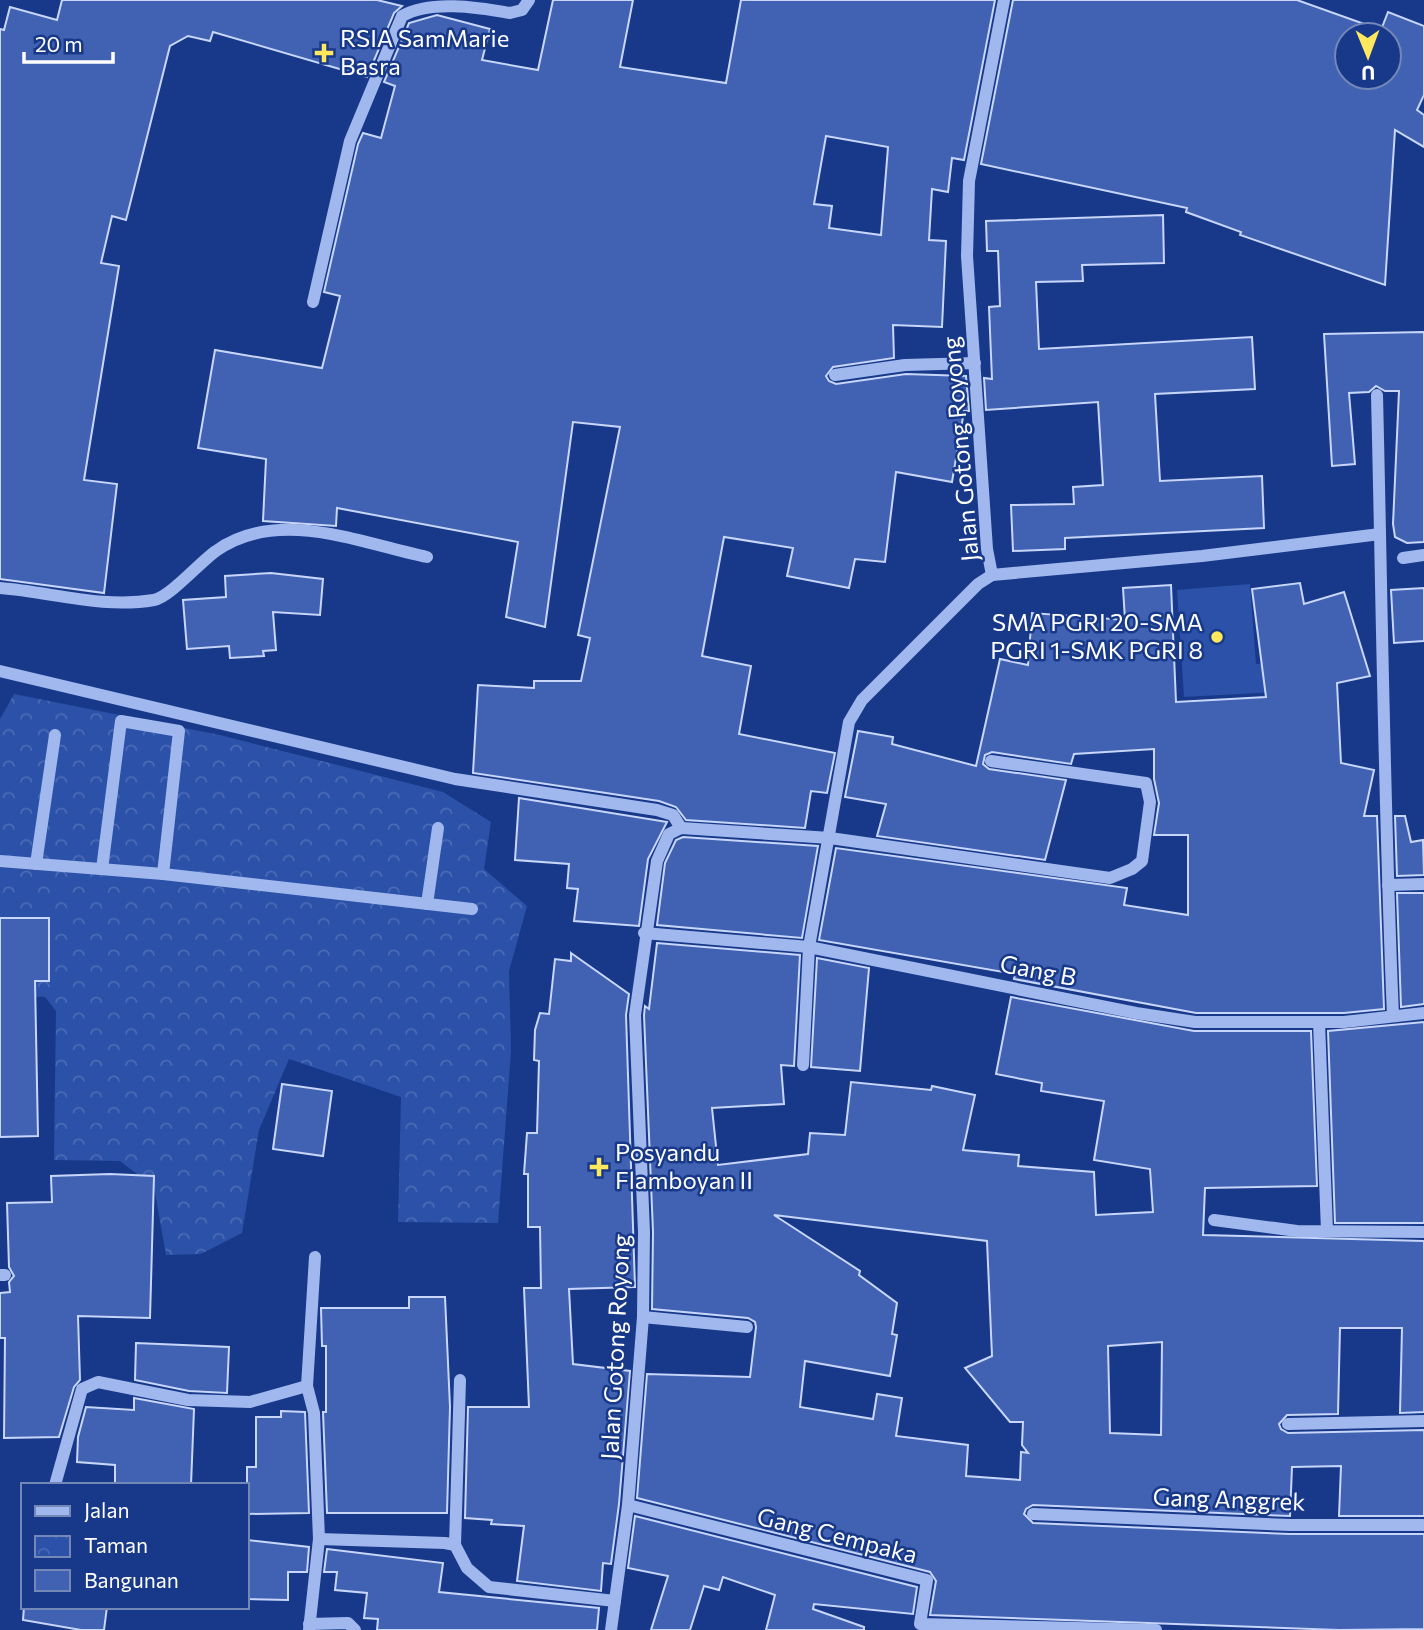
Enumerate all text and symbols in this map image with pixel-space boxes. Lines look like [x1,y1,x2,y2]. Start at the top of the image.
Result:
scale bar [24,21,114,65]
north arrow [1333,21,1403,91]
place label: RSIA SamMarie Basra [340,23,509,80]
text: 20 m [35,31,83,56]
marker: RSIA SamMarie Basra [314,43,334,63]
text: U [1361,62,1375,85]
street label: Jalan Gotong Royong [935,335,984,563]
place label: SMA PGRI 20-SMA PGRI 1-SMK PGRI 8 [990,607,1203,664]
marker: SMA PGRI 20-SMA PGRI 1-SMK PGRI 8 [1209,629,1225,645]
street label: Gang B [998,948,1079,991]
place label: Posyandu Flamboyan II [615,1137,753,1194]
marker: Posyandu Flamboyan II [589,1157,609,1177]
street label: Jalan Gotong Royong [594,1233,635,1461]
street label: Gang Anggrek [1152,1481,1306,1516]
legend [21,1483,248,1609]
text: Jalan [84,1497,129,1522]
street label: Gang Cempaka [754,1501,920,1568]
text: Taman [84,1532,148,1557]
text: Bangunan [84,1567,179,1592]

